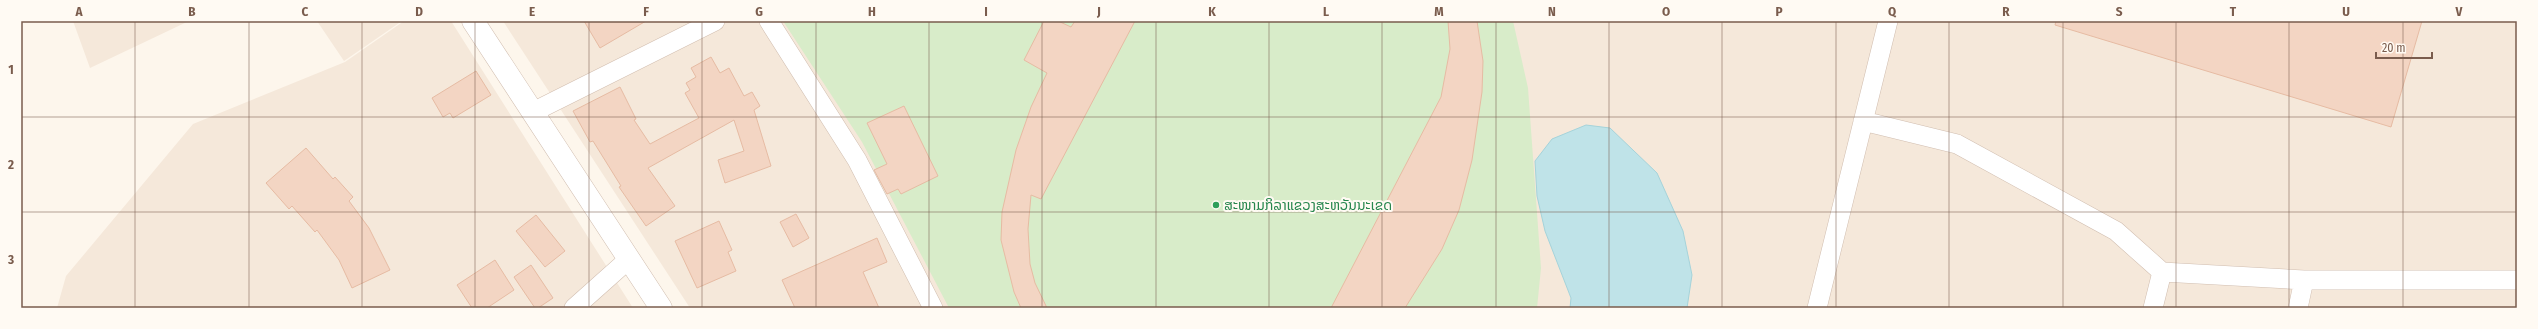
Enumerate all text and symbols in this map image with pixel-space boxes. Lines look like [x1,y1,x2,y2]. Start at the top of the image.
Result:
text: A [74,4,83,19]
text: B [188,4,196,19]
text: C [302,4,309,19]
text: D [415,4,423,19]
text: E [529,4,535,19]
text: F [643,4,649,19]
text: G [755,4,763,19]
text: H [868,4,876,19]
text: I [984,4,988,19]
text: J [1096,4,1101,19]
text: K [1208,4,1216,19]
text: L [1323,4,1329,19]
text: M [1434,4,1444,19]
text: N [1548,4,1556,19]
text: O [1662,4,1670,19]
text: P [1775,4,1783,19]
text: Q [1888,4,1897,19]
text: R [2002,4,2010,19]
text: S [2116,4,2123,19]
text: T [2230,4,2237,19]
text: U [2342,4,2350,19]
text: V [2455,4,2463,19]
scale bar [2376,34,2432,60]
text: 20 m [2382,41,2406,55]
text: 1 [8,62,14,77]
text: 2 [7,157,14,172]
place label: ສະໜາມກິລາແຂວງສະຫວັນນະເຂດ [1224,197,1392,214]
marker: ສະໜາມກິລາແຂວງສະຫວັນນະເຂດ [1211,200,1221,210]
text: 3 [7,252,14,267]

